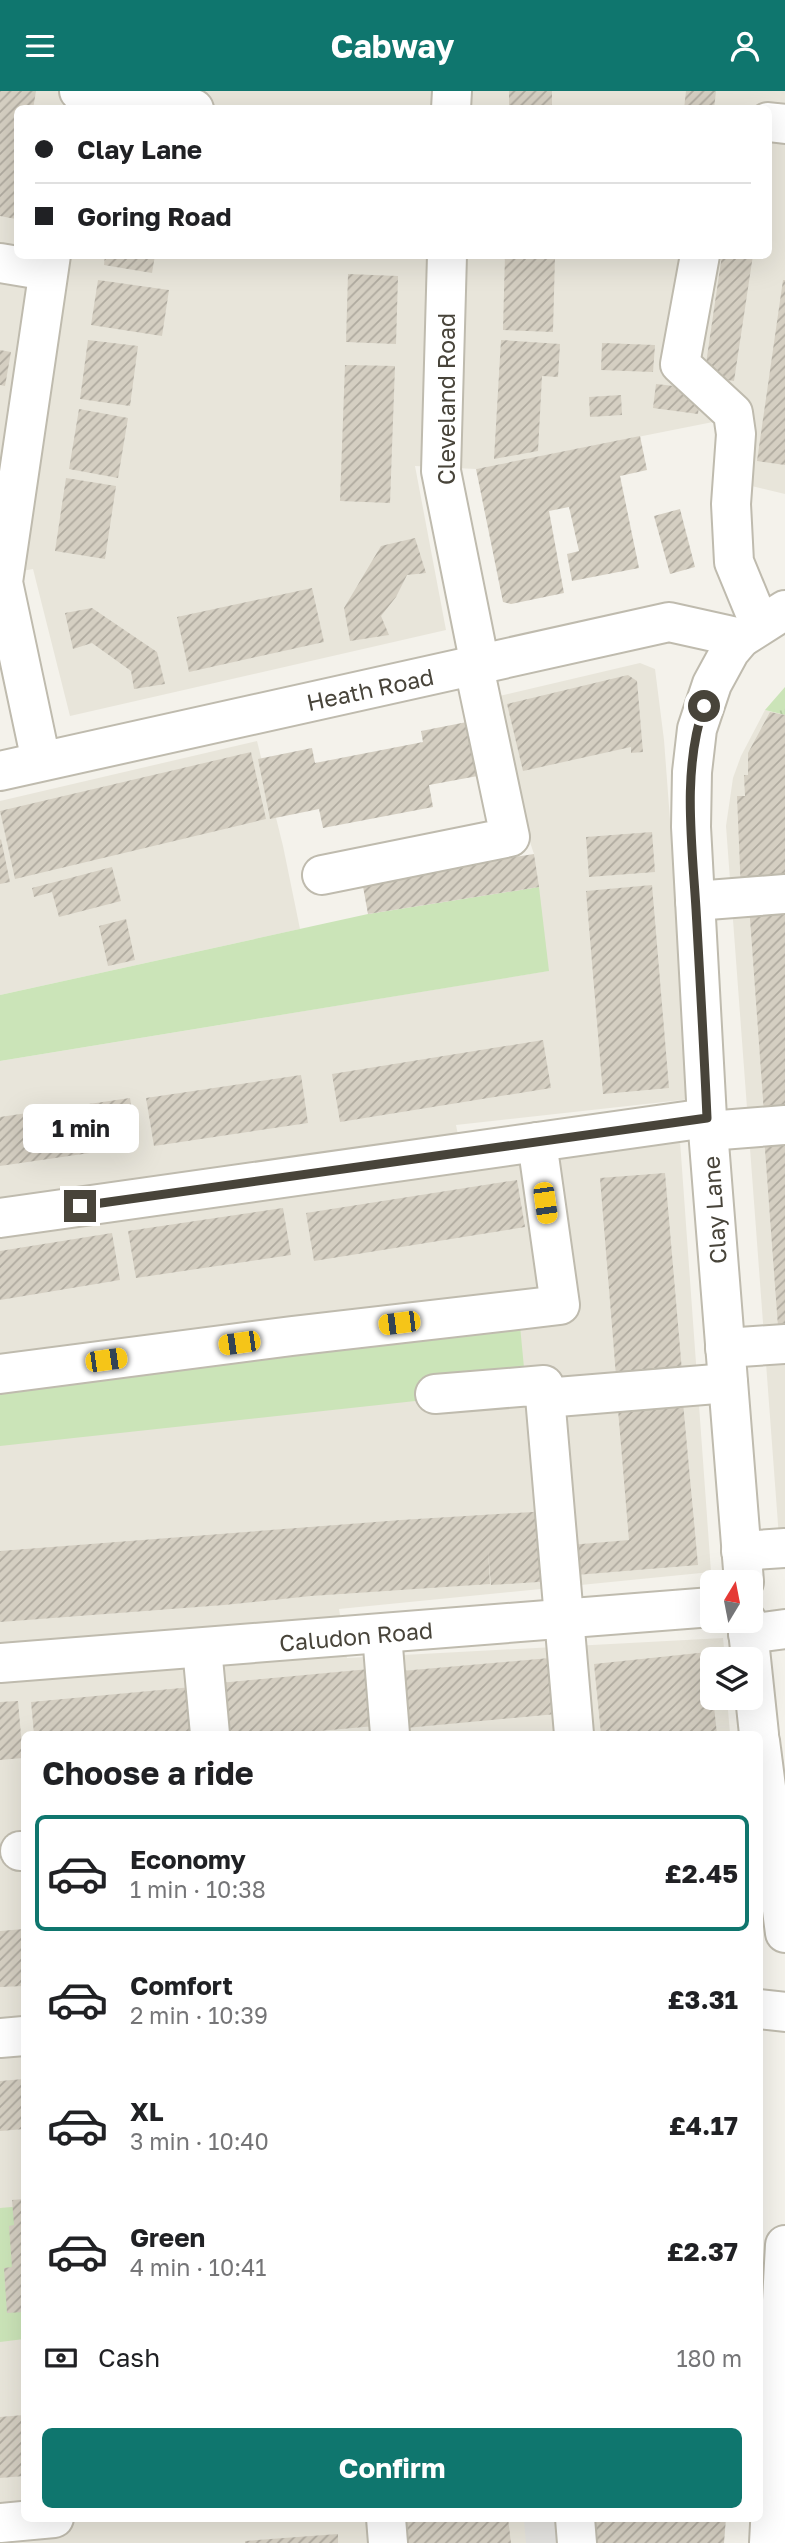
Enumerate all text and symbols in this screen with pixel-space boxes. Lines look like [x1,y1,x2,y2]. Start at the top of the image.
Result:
icon: menu [21,27,59,65]
text: Cabway [331,27,454,65]
icon: person [726,27,764,65]
text: Clay Lane [77,134,202,165]
text: Goring Road [77,201,232,232]
street label: Cleveland Road [432,313,460,485]
street label: Heath Road [304,662,436,716]
route start [688,690,720,722]
callout: 1 min [22,1105,138,1153]
text: 1 min [52,1114,110,1142]
street label: Clay Lane [696,1155,732,1265]
car [532,1181,559,1225]
route end [64,1190,96,1222]
car [377,1310,422,1336]
car [217,1330,262,1356]
car [84,1347,129,1373]
north arrow [700,1570,763,1633]
map controls [700,1570,763,1710]
street label: Caludon Road [278,1615,434,1657]
button: layers [700,1647,763,1710]
text: Choose a ride [42,1754,254,1792]
icon: car [46,1842,109,1905]
text: Economy [130,1844,246,1875]
text: £2.45 [665,1858,738,1889]
text: 1 min · 10:38 [130,1875,266,1903]
icon: car [46,1968,109,2031]
text: Comfort [130,1970,233,2001]
text: £3.31 [667,1984,738,2015]
text: 2 min · 10:39 [130,2001,268,2029]
icon: car [46,2094,109,2157]
text: XL [130,2096,164,2127]
text: £4.17 [669,2110,738,2141]
text: 3 min · 10:40 [130,2127,269,2155]
icon: car [46,2220,109,2283]
text: Green [130,2222,205,2253]
text: £2.37 [667,2236,738,2267]
text: 4 min · 10:41 [130,2253,266,2281]
icon: cash [42,2339,80,2377]
text: Cash [98,2342,160,2373]
text: 180 m [676,2344,742,2372]
button: Confirm [42,2428,742,2508]

